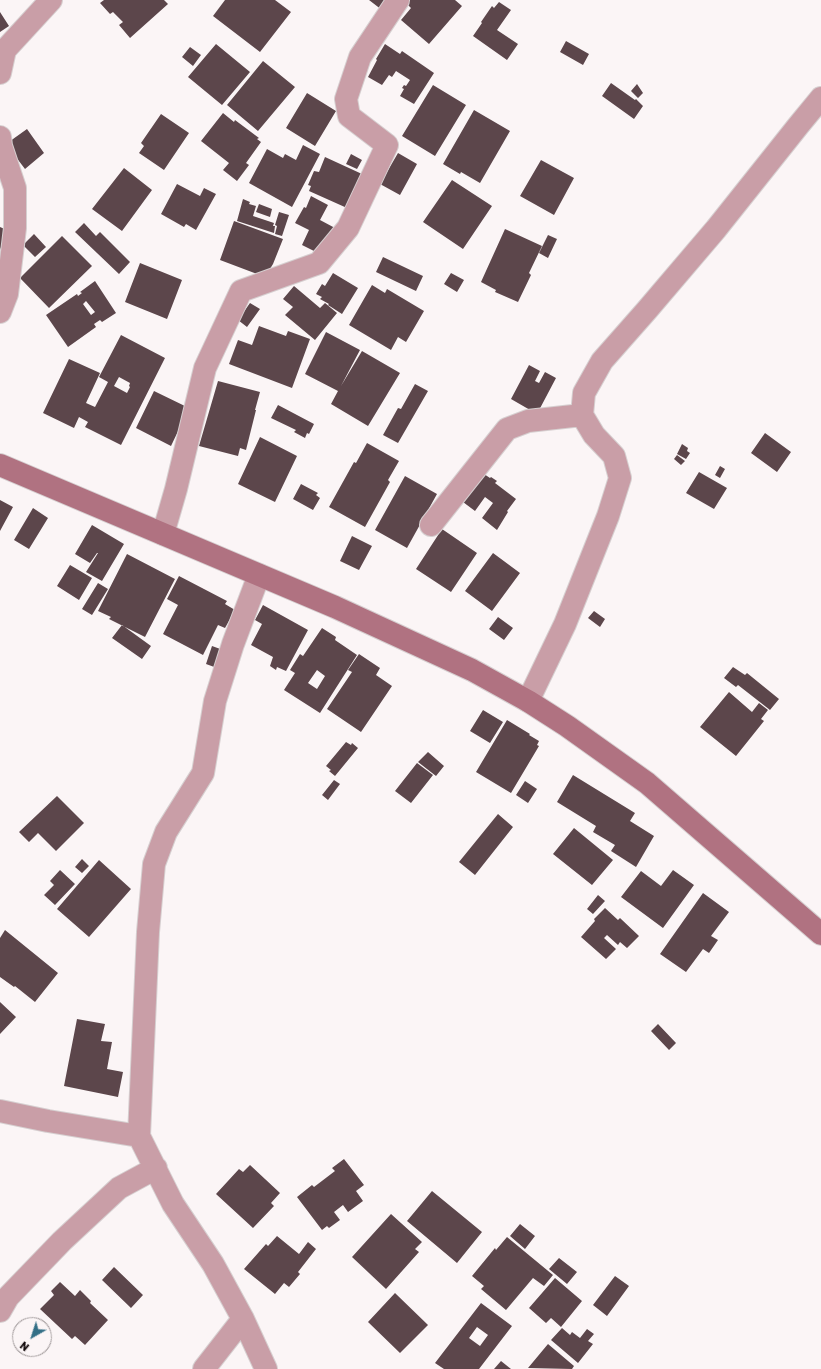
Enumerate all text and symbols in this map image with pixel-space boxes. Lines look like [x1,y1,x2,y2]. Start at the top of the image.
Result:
north arrow [12,1317,52,1357]
text: N [18,1338,32,1353]

